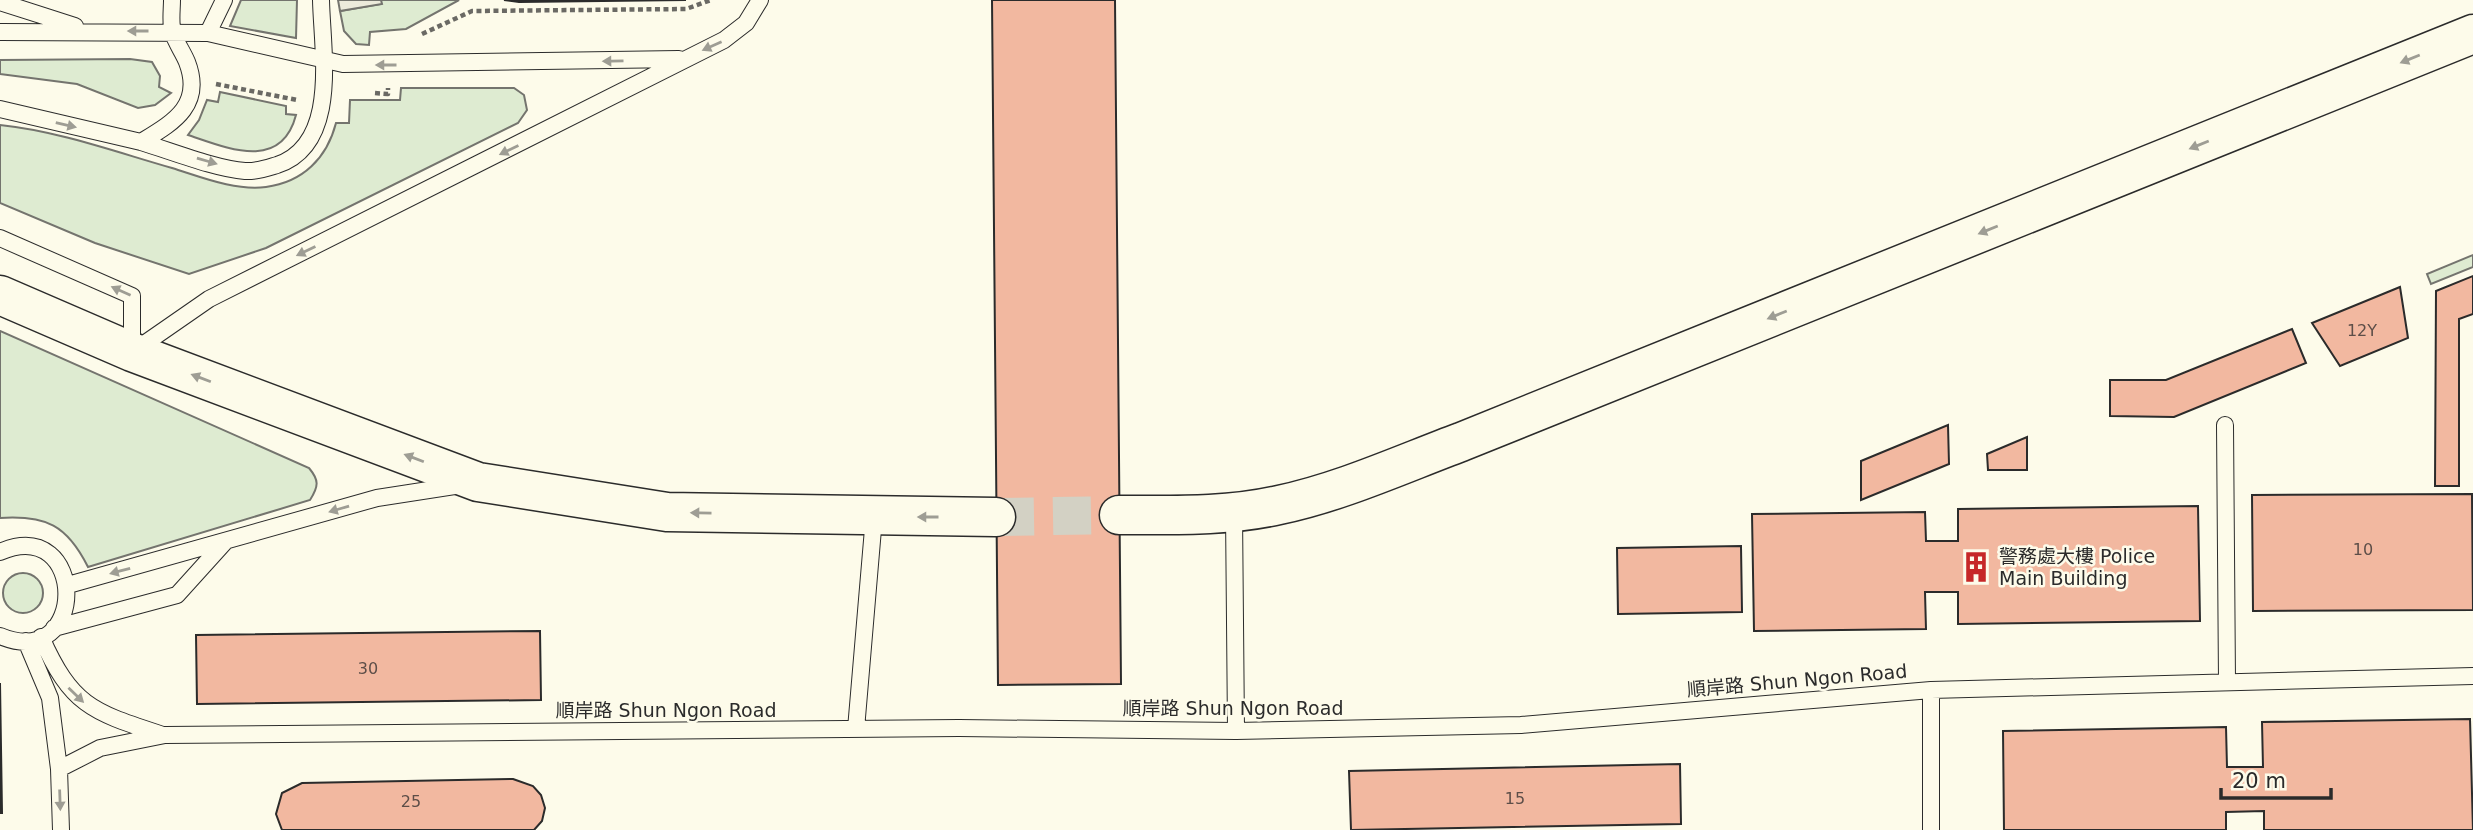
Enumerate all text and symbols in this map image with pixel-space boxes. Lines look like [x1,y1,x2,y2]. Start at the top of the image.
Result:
one-way arrow [126,25,148,37]
one-way arrow [702,40,722,52]
one-way arrow [2399,54,2420,65]
one-way arrow [602,55,624,67]
one-way arrow [375,59,397,70]
one-way arrow [55,119,77,130]
one-way arrow [2188,139,2209,150]
one-way arrow [499,144,519,155]
one-way arrow [197,156,218,166]
one-way arrow [1977,224,1998,235]
one-way arrow [296,245,316,256]
one-way arrow [111,285,131,297]
one-way arrow [1767,309,1787,321]
house number: 12Y [2347,321,2377,340]
one-way arrow [190,372,211,383]
one-way arrow [403,453,424,464]
one-way arrow [328,505,349,515]
one-way arrow [689,507,711,518]
one-way arrow [917,511,939,523]
house number: 10 [2353,540,2373,559]
place label: 警務處大樓 Police Main Building [1999,545,2155,589]
building icon: 警務處大樓 Police Main Building [1959,550,1993,584]
one-way arrow [109,566,131,577]
house number: 30 [358,659,378,678]
street label: 順岸路 Shun Ngon Road [1686,659,1908,701]
one-way arrow [67,686,84,702]
street label: 順岸路 Shun Ngon Road [1123,697,1343,719]
street label: 順岸路 Shun Ngon Road [556,699,776,721]
scale bar [2221,756,2331,800]
text: 20 m [2232,769,2286,793]
one-way arrow [54,789,66,811]
house number: 15 [1505,789,1525,808]
house number: 25 [401,792,421,811]

